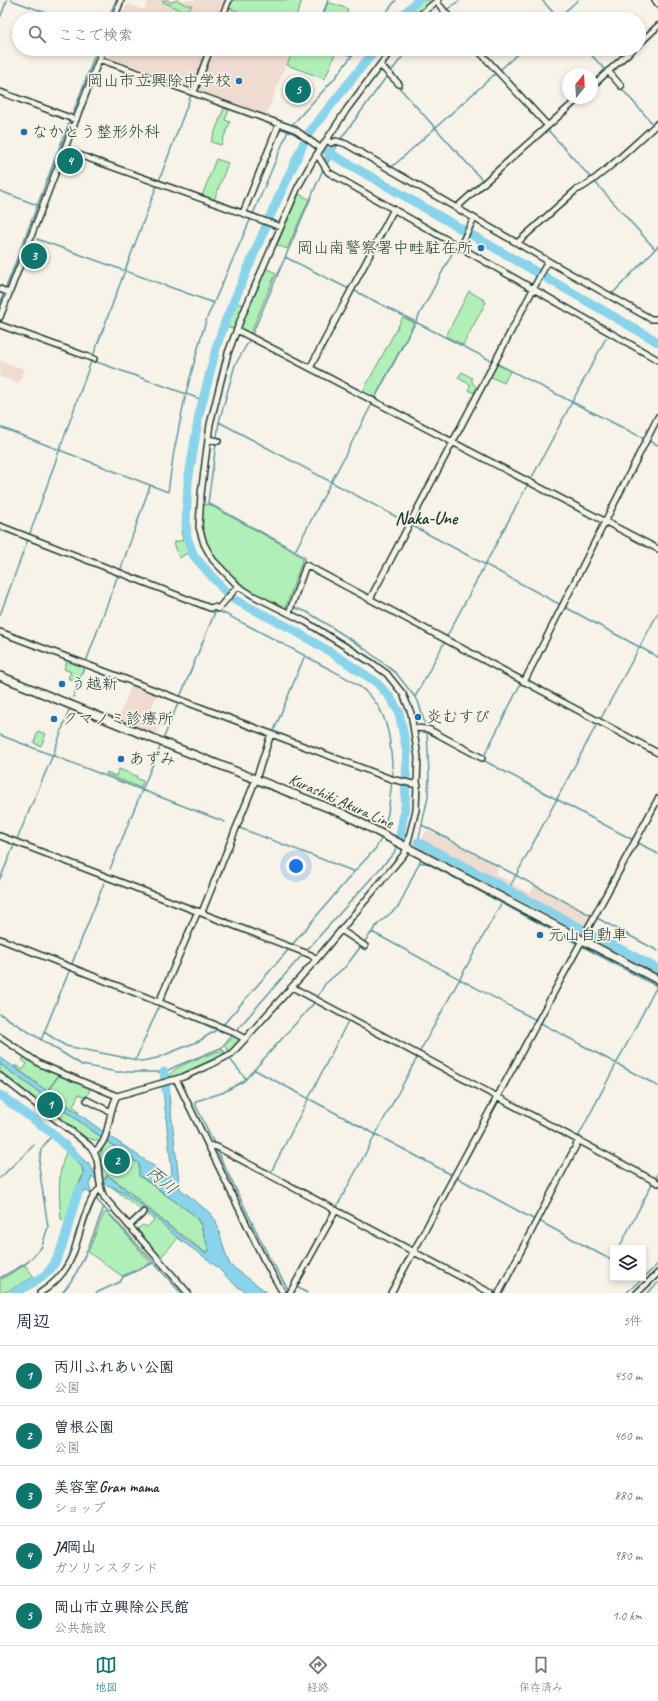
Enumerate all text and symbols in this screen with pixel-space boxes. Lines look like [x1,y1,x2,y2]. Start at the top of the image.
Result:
search box [12,12,646,56]
icon: search [26,23,48,45]
text: ここで検索 [58,26,133,45]
north arrow [562,68,598,104]
place label: 岡山市立興除中学校 [87,71,231,91]
pin: 5 [285,75,311,105]
marker: 岡山市立興除中学校 [234,76,244,86]
place label: なかとう整形外科 [32,122,160,142]
marker: なかとう整形外科 [19,127,29,137]
pin: 4 [57,146,83,176]
place label: 岡山南警察署中畦駐在所 [297,238,473,258]
pin: 3 [21,241,47,271]
marker: 岡山南警察署中畦駐在所 [476,243,486,253]
district label: Naka-Une [395,507,459,529]
place label: う越新 [70,674,118,694]
marker: う越新 [57,679,67,689]
place label: 炎むすび [426,707,490,727]
place label: クマノミ診療所 [62,709,174,729]
marker: 炎むすび [413,712,423,722]
marker: クマノミ診療所 [49,714,59,724]
place label: あずみ [129,749,175,769]
marker: あずみ [116,754,126,764]
street label: Kurashiki Akura Line [286,769,398,834]
your location [286,856,306,876]
place label: 元山自動車 [548,925,628,945]
marker: 元山自動車 [535,930,545,940]
pin: 1 [37,1090,63,1120]
pin: 2 [104,1146,130,1176]
water label: 丙川 [142,1161,182,1199]
map controls [610,1245,646,1281]
button: layers [610,1245,646,1281]
text: 周辺 [16,1311,50,1332]
text: 5件 [623,1313,642,1329]
text: 丙川ふれあい公園 [54,1358,174,1377]
text: 1 [26,1368,32,1384]
text: 450 m [614,1368,642,1384]
text: 公園 [54,1380,80,1396]
text: 曽根公園 [54,1418,114,1437]
text: 2 [26,1428,32,1444]
text: 460 m [614,1428,642,1444]
text: 公園 [54,1440,80,1456]
text: 美容室Gran mama [54,1478,158,1497]
text: 3 [26,1488,32,1504]
text: 880 m [614,1488,642,1504]
text: ショップ [54,1500,105,1516]
text: JA岡山 [54,1538,96,1557]
text: 4 [26,1548,32,1564]
text: 980 m [614,1548,642,1564]
text: ガソリンスタンド [54,1560,158,1576]
text: 岡山市立興除公民館 [54,1598,189,1617]
text: 5 [26,1608,32,1624]
text: 1.0 km [612,1608,642,1624]
text: 公共施設 [54,1620,106,1636]
tab: 地図 [95,1654,117,1694]
tab: 経路 [307,1654,329,1694]
tab: 保存済み [519,1654,563,1694]

